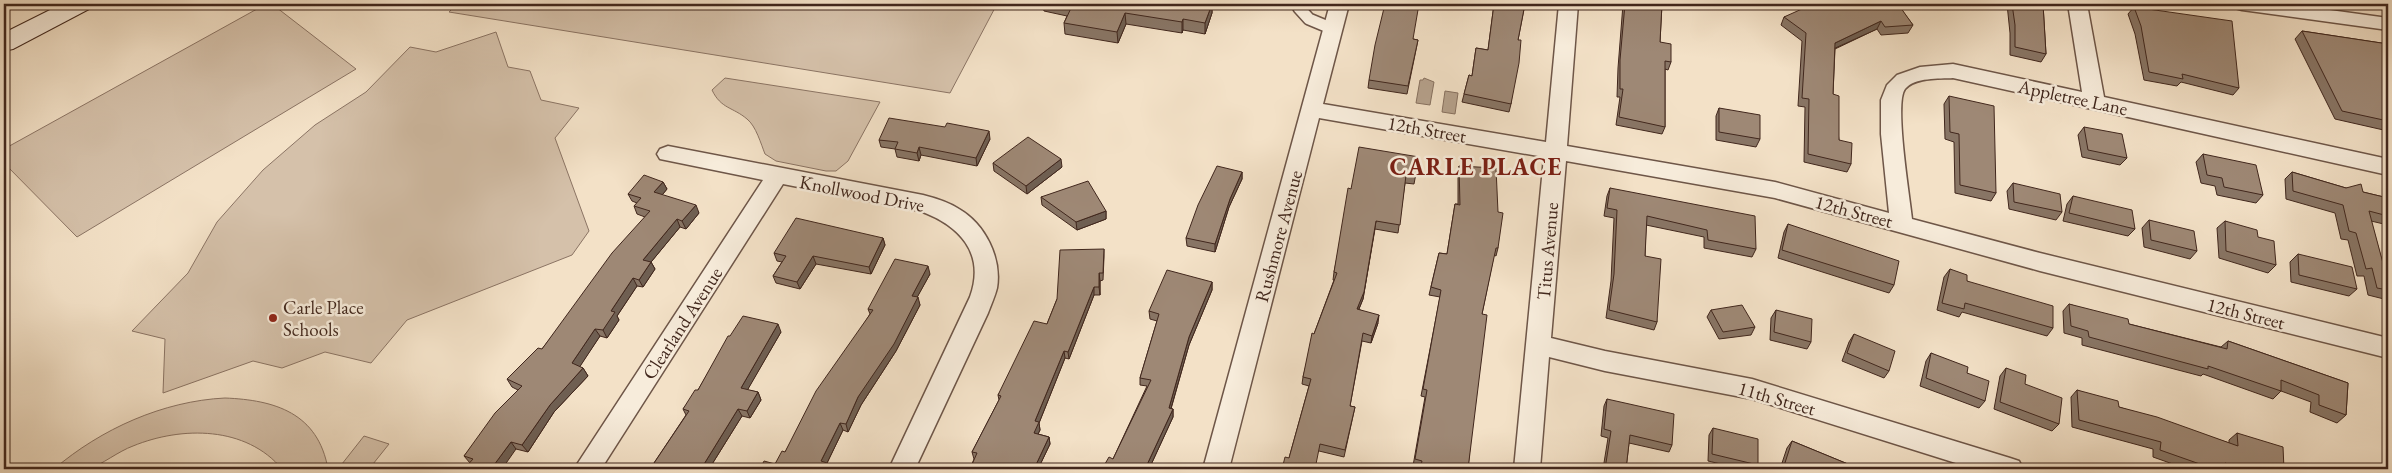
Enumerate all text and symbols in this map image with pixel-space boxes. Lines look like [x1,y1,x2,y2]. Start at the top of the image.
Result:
street label: Appletree Lane [2015,73,2130,121]
street label: 12th Street [1386,110,1468,149]
district label: CARLE PLACE [1390,151,1562,182]
street label: Rushmore Avenue [1249,167,1308,305]
street label: Knollwood Drive [797,169,926,218]
street label: 12th Street [1812,189,1896,234]
street label: Titus Avenue [1531,201,1564,301]
street label: Clearland Avenue [637,262,728,384]
street label: 12th Street [2204,292,2288,335]
place label: Carle Place Schools [283,295,364,342]
marker: Carle Place Schools [267,312,279,324]
street label: 11th Street [1735,376,1819,421]

